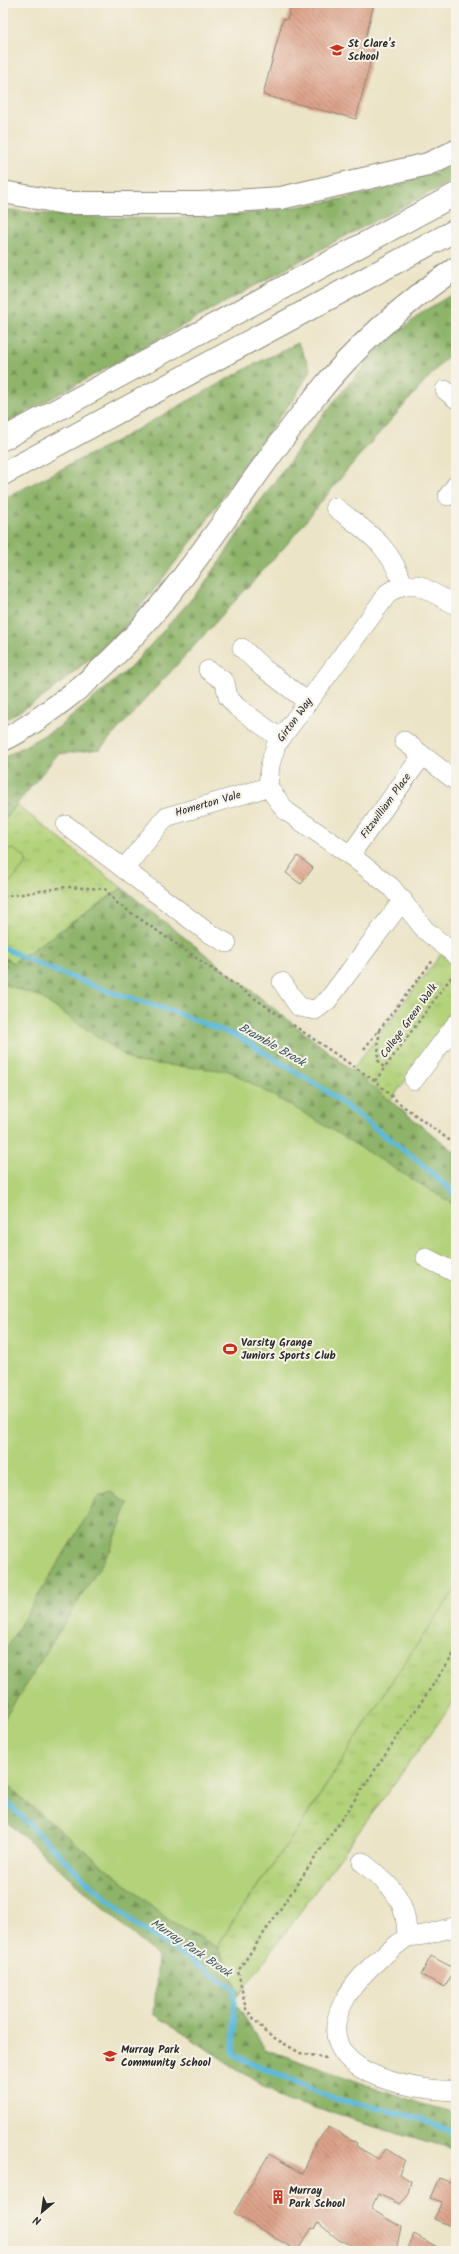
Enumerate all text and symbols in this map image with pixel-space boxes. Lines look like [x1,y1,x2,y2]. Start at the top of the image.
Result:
place label: St Clare's School [348,35,396,66]
school or university icon: St Clare's School [329,42,345,58]
street label: Girton Way [273,693,318,746]
street label: Fitzwilliam Place [356,769,416,843]
street label: Homerton Vale [173,786,243,822]
street label: College Green Walk [376,979,443,1062]
water label: Bramble Brook [235,1018,311,1073]
place label: Varsity Grange Juniors Sports Club [241,1334,336,1365]
sports icon: Varsity Grange Juniors Sports Club [222,1341,238,1357]
water label: Murray Park Brook [147,1914,237,1983]
place label: Murray Park Community School [121,2041,211,2072]
school or university icon: Murray Park Community School [102,2048,118,2064]
place label: Murray Park School [289,2182,345,2213]
building icon: Murray Park School [270,2189,286,2205]
north arrow [22,2192,62,2232]
text: N [30,2210,45,2229]

